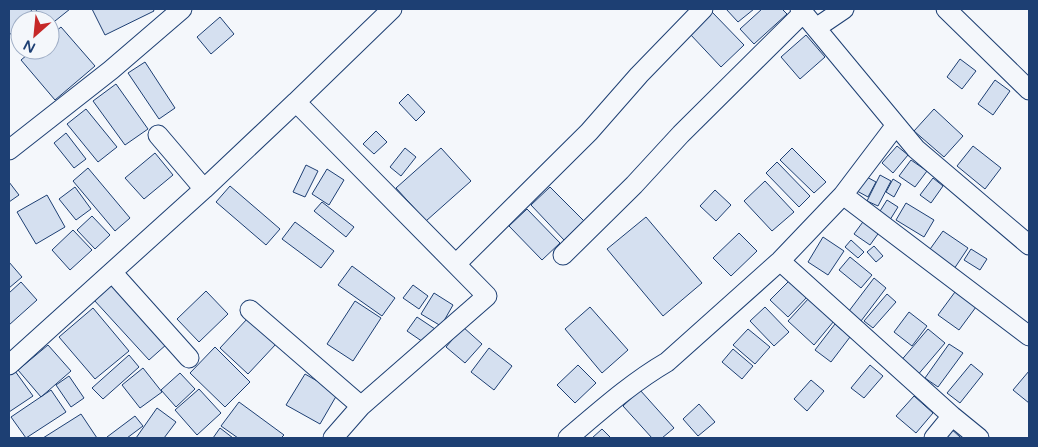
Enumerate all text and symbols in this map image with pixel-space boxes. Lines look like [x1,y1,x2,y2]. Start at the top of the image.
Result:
north arrow [10,10,60,60]
text: N [20,36,38,56]

